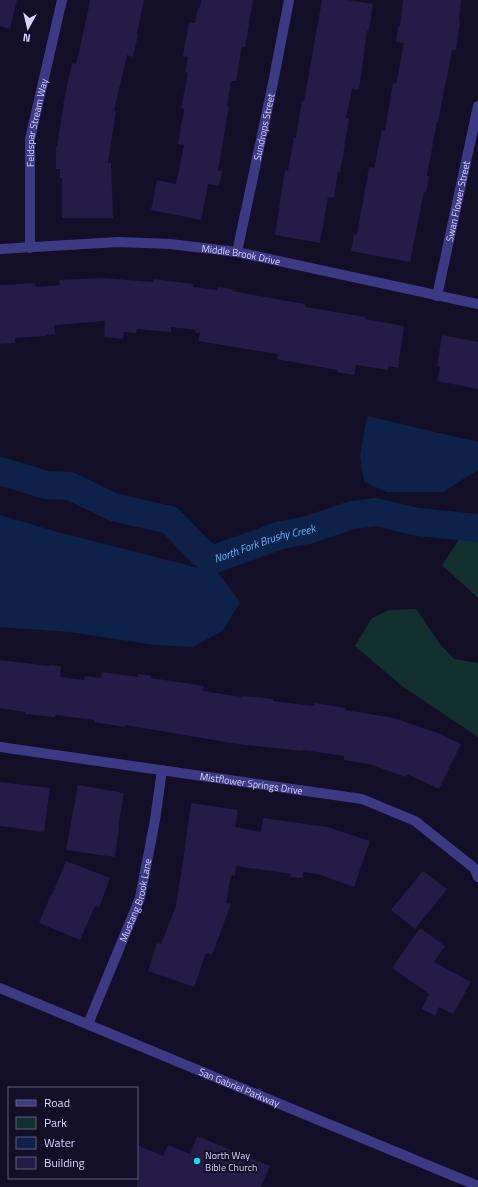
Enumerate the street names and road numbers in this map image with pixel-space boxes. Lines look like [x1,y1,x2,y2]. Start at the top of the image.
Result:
street label: Feldspar Stream Way [23,77,52,167]
street label: Sundrops Street [250,92,279,162]
street label: Swan Flower Street [442,159,474,243]
street label: Middle Brook Drive [201,241,282,269]
street label: Mistflower Springs Drive [199,769,304,798]
street label: Mustang Brook Lane [116,857,155,944]
street label: San Gabriel Parkway [196,1064,282,1111]

